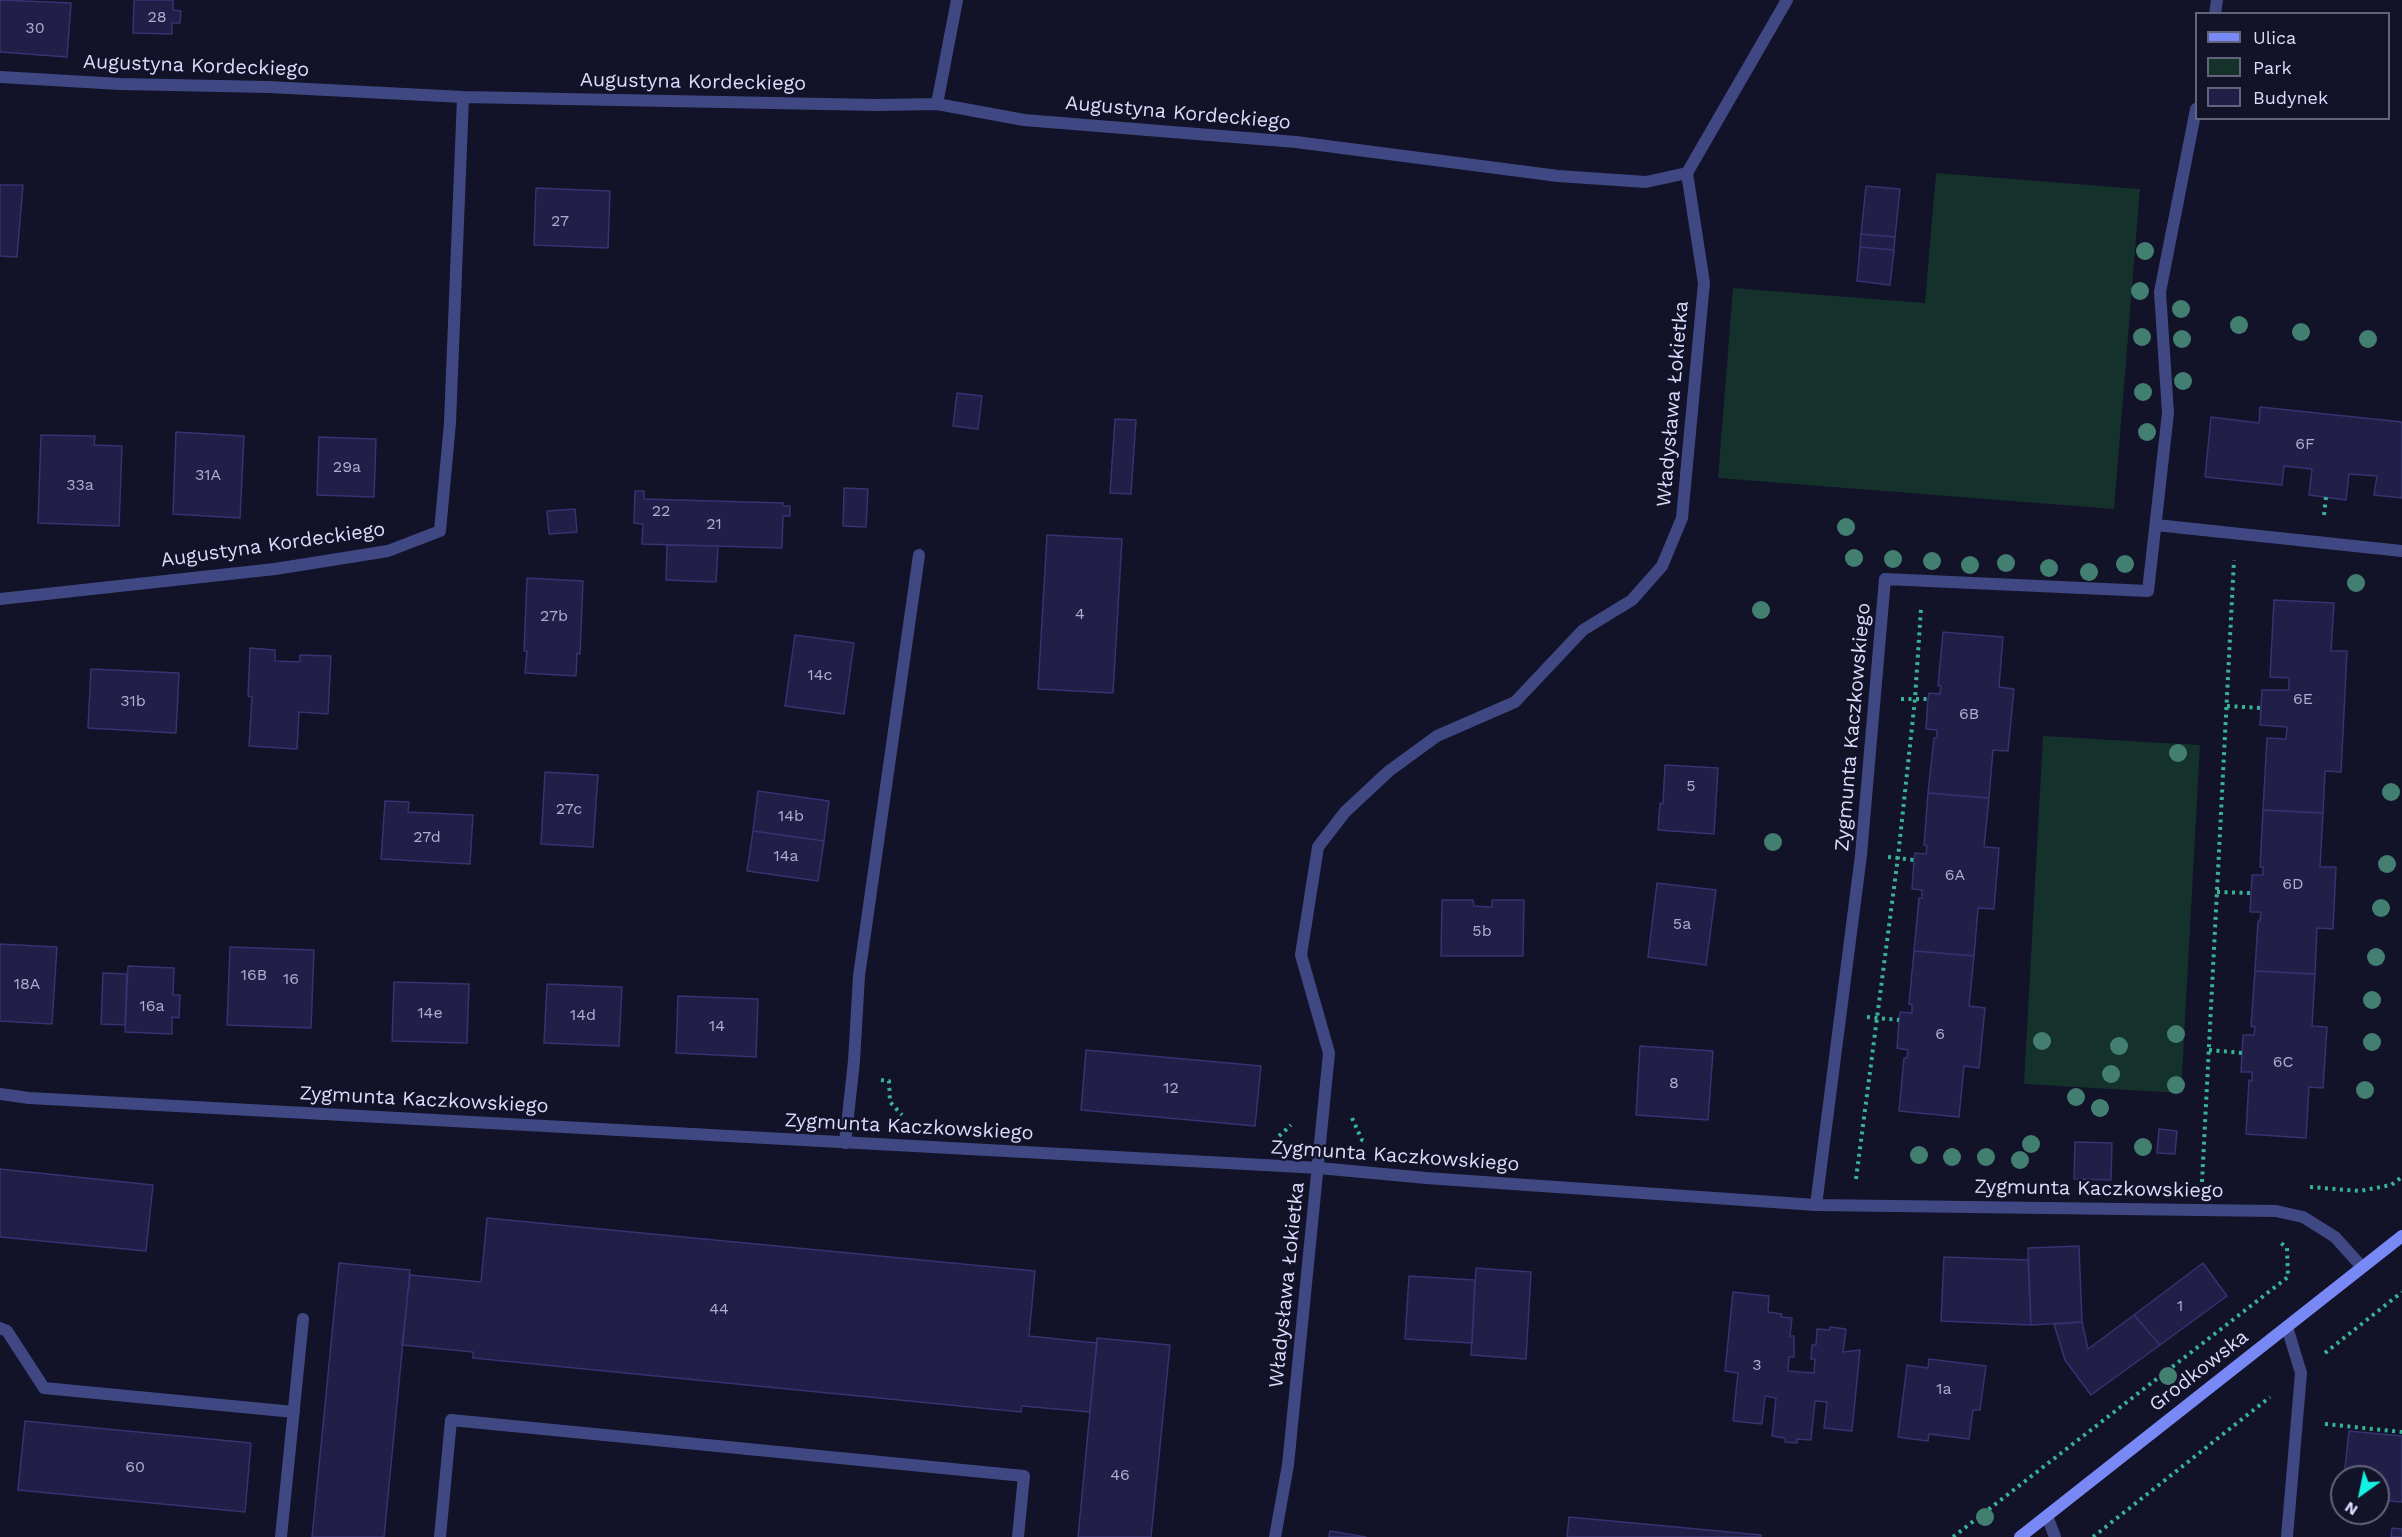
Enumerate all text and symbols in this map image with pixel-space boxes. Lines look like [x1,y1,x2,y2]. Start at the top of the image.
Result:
house number: 28 [147,7,167,27]
legend [2195,12,2390,120]
house number: 30 [25,18,45,38]
text: Ulica [2253,27,2296,48]
street label: Augustyna Kordeckiego [82,50,310,82]
text: Park [2253,57,2292,78]
street label: Augustyna Kordeckiego [580,68,806,96]
text: Budynek [2253,87,2328,108]
street label: Augustyna Kordeckiego [1064,91,1292,135]
house number: 27 [551,211,569,231]
street label: Władysława Łokietka [1652,300,1694,508]
house number: 6F [2295,434,2315,454]
house number: 29a [333,457,361,477]
house number: 31A [195,465,221,485]
house number: 33a [66,475,94,495]
house number: 22 [652,501,670,521]
house number: 21 [706,514,722,534]
street label: Augustyna Kordeckiego [159,517,387,573]
street label: Zygmunta Kaczkowskiego [1830,602,1876,852]
house number: 4 [1075,604,1085,624]
house number: 27b [540,606,568,626]
house number: 14c [808,665,832,685]
house number: 6E [2293,689,2313,709]
house number: 31b [120,691,146,711]
house number: 6B [1959,704,1979,724]
house number: 5 [1686,776,1696,796]
house number: 27c [556,799,582,819]
house number: 14b [778,806,804,826]
house number: 27d [413,827,441,847]
house number: 14a [773,846,799,866]
house number: 6A [1945,865,1965,885]
house number: 6D [2282,874,2304,894]
house number: 5a [1673,914,1691,934]
house number: 5b [1472,921,1492,941]
house number: 16B [241,965,267,985]
house number: 16 [283,969,299,989]
house number: 18A [14,974,40,994]
house number: 16a [139,996,165,1016]
house number: 14e [417,1003,443,1023]
house number: 14d [570,1005,596,1025]
house number: 14 [709,1016,725,1036]
house number: 6 [1935,1024,1945,1044]
house number: 6C [2273,1052,2293,1072]
house number: 8 [1669,1073,1679,1093]
house number: 12 [1163,1078,1179,1098]
street label: Zygmunta Kaczkowskiego [299,1081,549,1119]
street label: Zygmunta Kaczkowskiego [784,1108,1034,1146]
street label: Zygmunta Kaczkowskiego [1270,1135,1520,1177]
street label: Zygmunta Kaczkowskiego [1974,1175,2224,1203]
street label: Władysława Łokietka [1264,1181,1310,1389]
house number: 1 [2177,1296,2183,1316]
house number: 44 [709,1299,729,1319]
street label: Grodkowska [2145,1325,2253,1417]
house number: 3 [1752,1355,1762,1375]
house number: 1a [1936,1379,1952,1399]
house number: 60 [125,1457,145,1477]
house number: 46 [1110,1465,1130,1485]
north arrow [2330,1465,2390,1525]
text: N [2341,1498,2361,1520]

